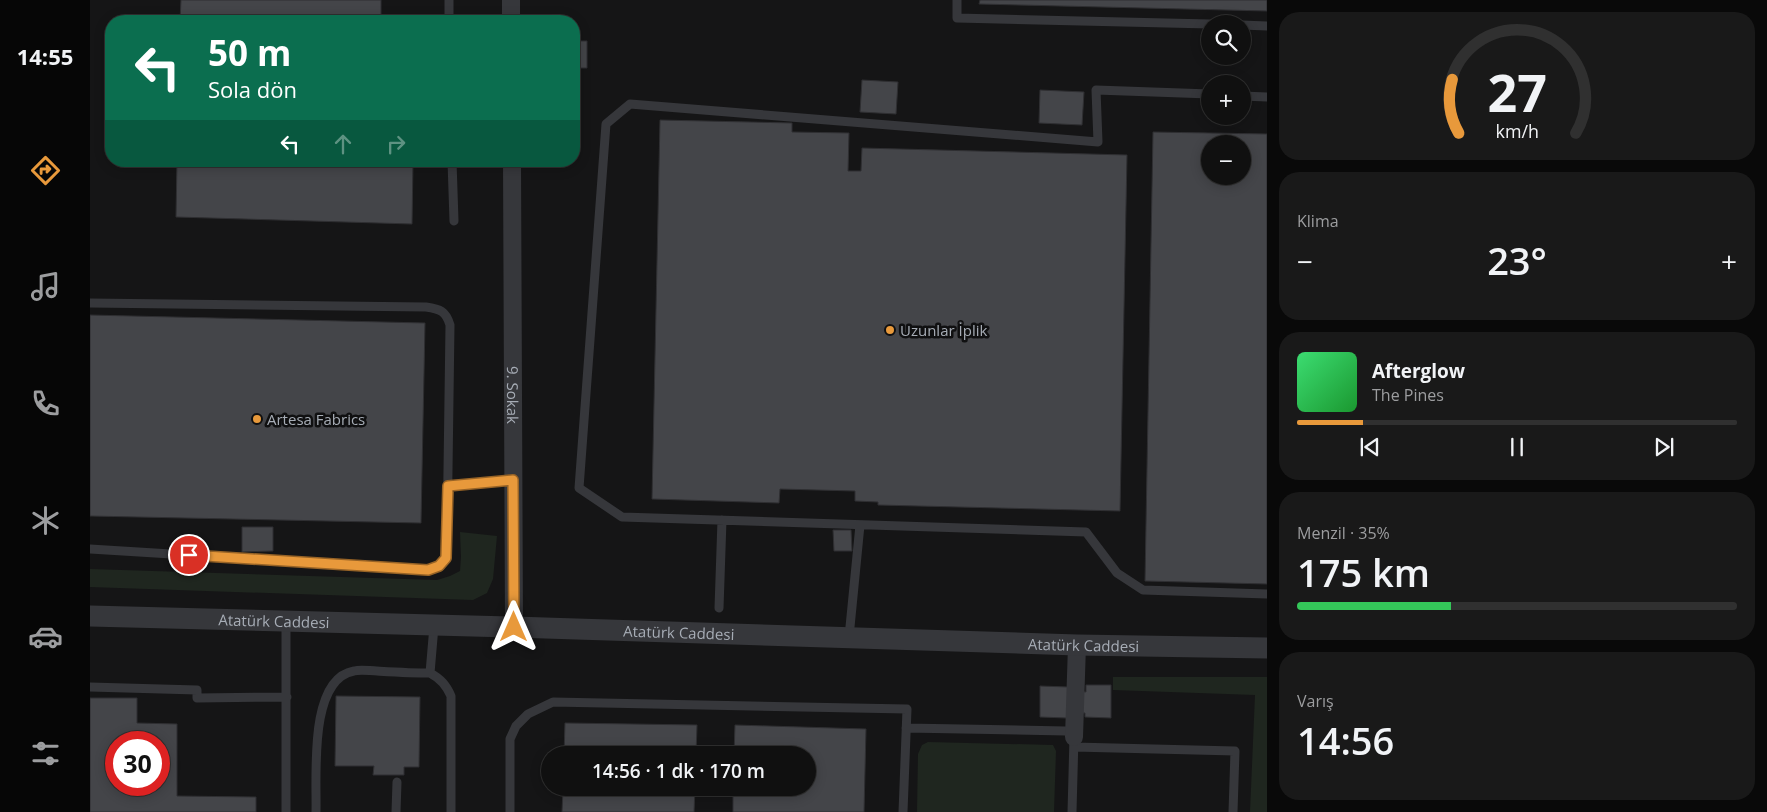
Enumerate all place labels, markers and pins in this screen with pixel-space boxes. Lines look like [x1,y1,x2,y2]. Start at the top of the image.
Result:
place label: Uzunlar İplik [900,320,987,340]
marker: Uzunlar İplik [884,324,896,336]
place label: Artesa Fabrics [267,409,365,429]
marker: Artesa Fabrics [251,413,263,425]
pin [168,534,210,576]

